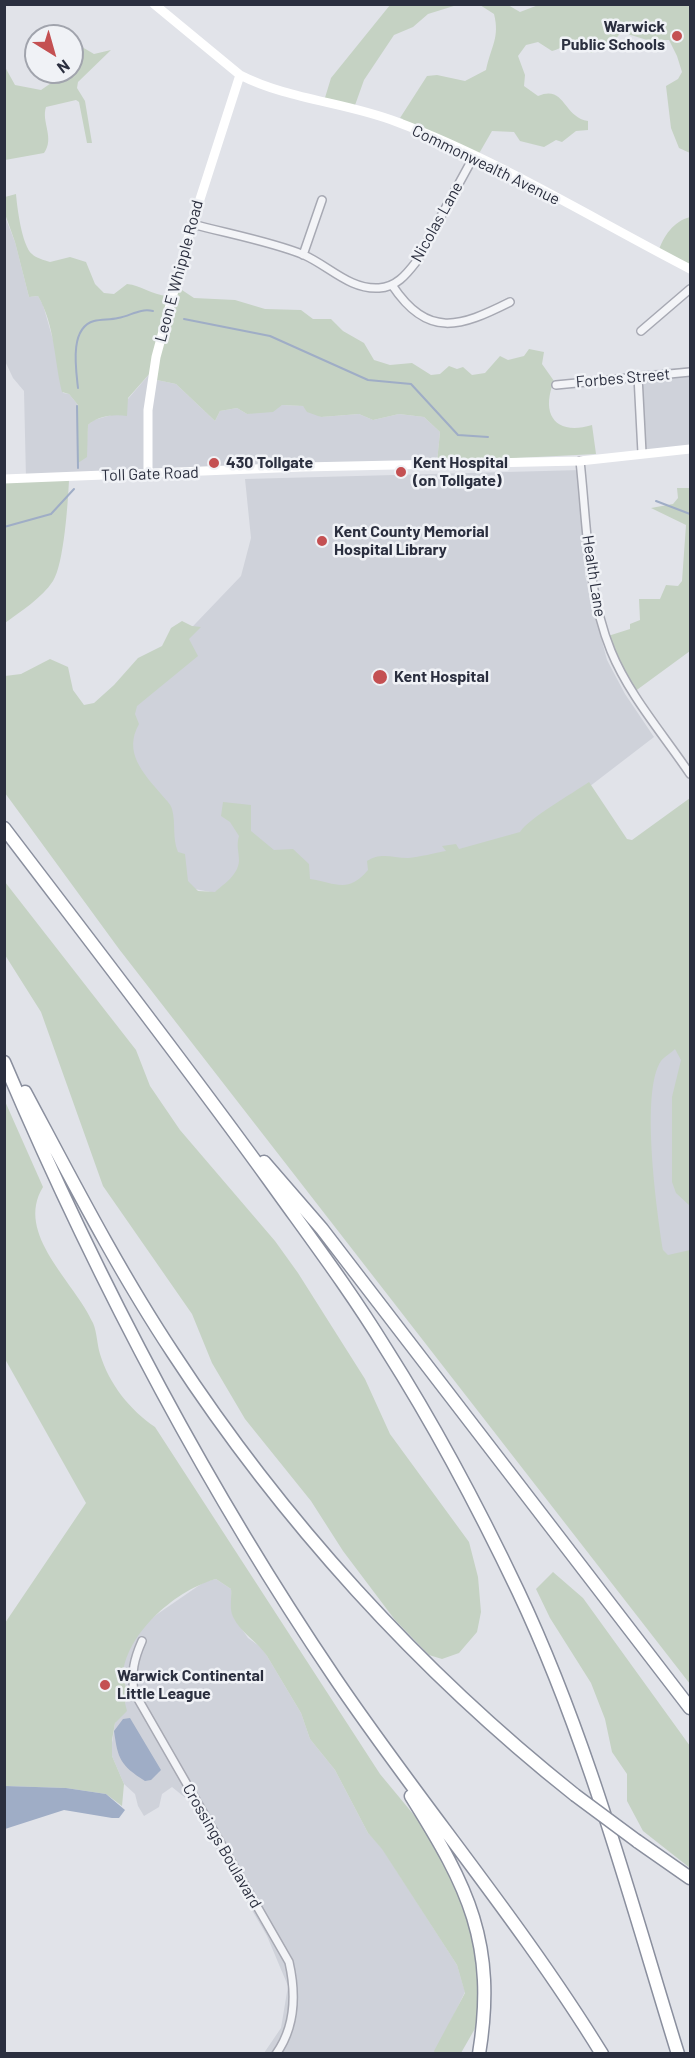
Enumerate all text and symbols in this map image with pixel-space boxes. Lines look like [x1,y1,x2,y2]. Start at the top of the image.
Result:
place label: Warwick Public Schools [561,17,665,55]
north arrow [24,24,84,84]
marker: Warwick Public Schools [670,29,684,43]
text: N [54,56,74,78]
street label: Commonwealth Avenue [409,121,563,209]
street label: Nicolas Lane [407,178,467,266]
street label: Leon E Whipple Road [151,198,207,344]
street label: Forbes Street [575,364,671,392]
place label: 430 Tollgate [226,453,313,473]
place label: Kent Hospital (on Tollgate) [413,453,508,491]
marker: 430 Tollgate [207,456,221,470]
street label: Toll Gate Road [101,463,199,485]
marker: Kent Hospital (on Tollgate) [394,465,408,479]
place label: Kent County Memorial Hospital Library [334,522,489,560]
marker: Kent County Memorial Hospital Library [315,534,329,548]
street label: Health Lane [578,534,610,618]
place label: Kent Hospital [394,667,489,687]
marker: Kent Hospital [371,668,389,686]
place label: Warwick Continental Little League [117,1666,264,1704]
marker: Warwick Continental Little League [98,1678,112,1692]
street label: Crossings Boulavard [179,1780,265,1912]

